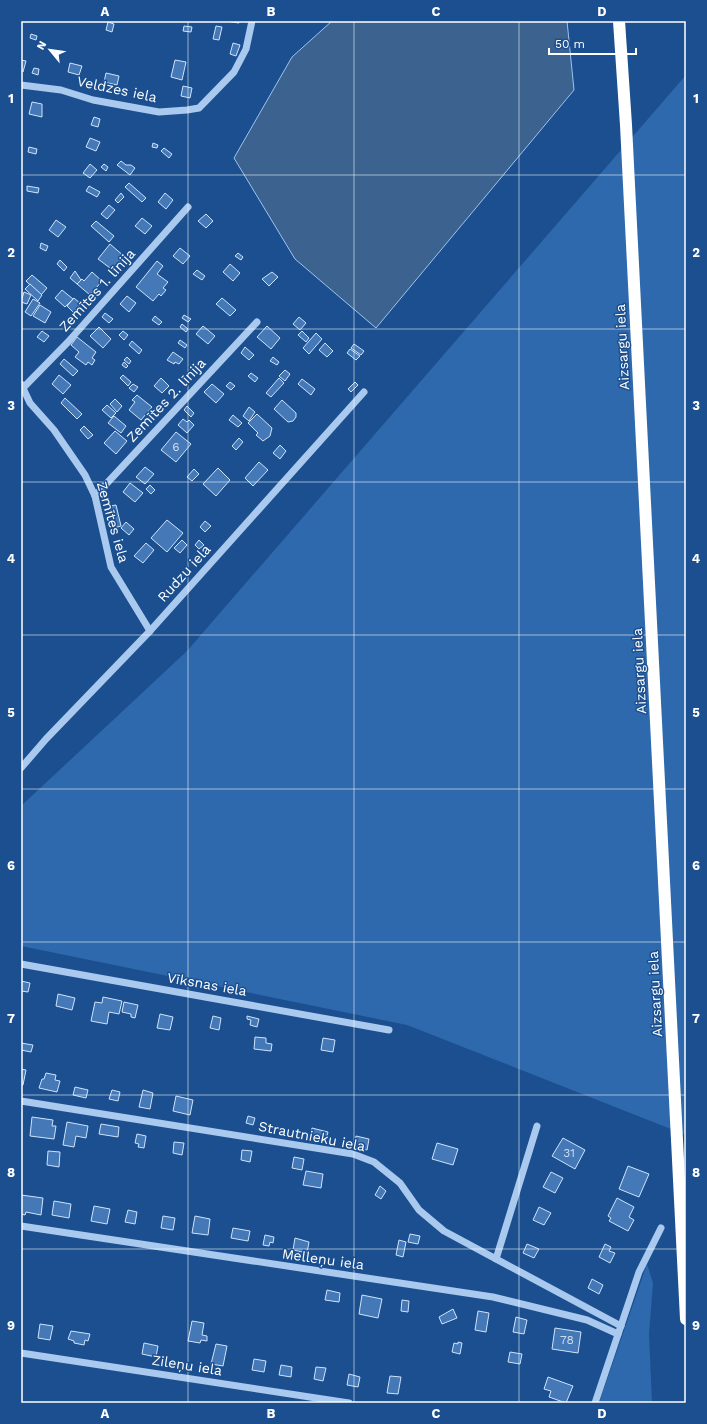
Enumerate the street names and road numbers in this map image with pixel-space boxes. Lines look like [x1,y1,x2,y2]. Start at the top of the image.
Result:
street label: Veldzes iela [76,73,158,105]
street label: Zemītes 1. līnija [56,245,138,335]
street label: Aizsargu iela [612,304,632,390]
street label: Zemītes 2. līnija [123,355,209,445]
street label: Zemītes iela [94,480,132,565]
street label: Rudzu iela [154,541,214,605]
street label: Aizsargu iela [629,628,649,714]
street label: Aizsargu iela [645,951,665,1037]
street label: Vīksnas iela [166,969,248,999]
street label: Strautnieku iela [257,1118,367,1154]
street label: Melleņu iela [281,1245,365,1274]
street label: Zileņu iela [151,1352,223,1379]

